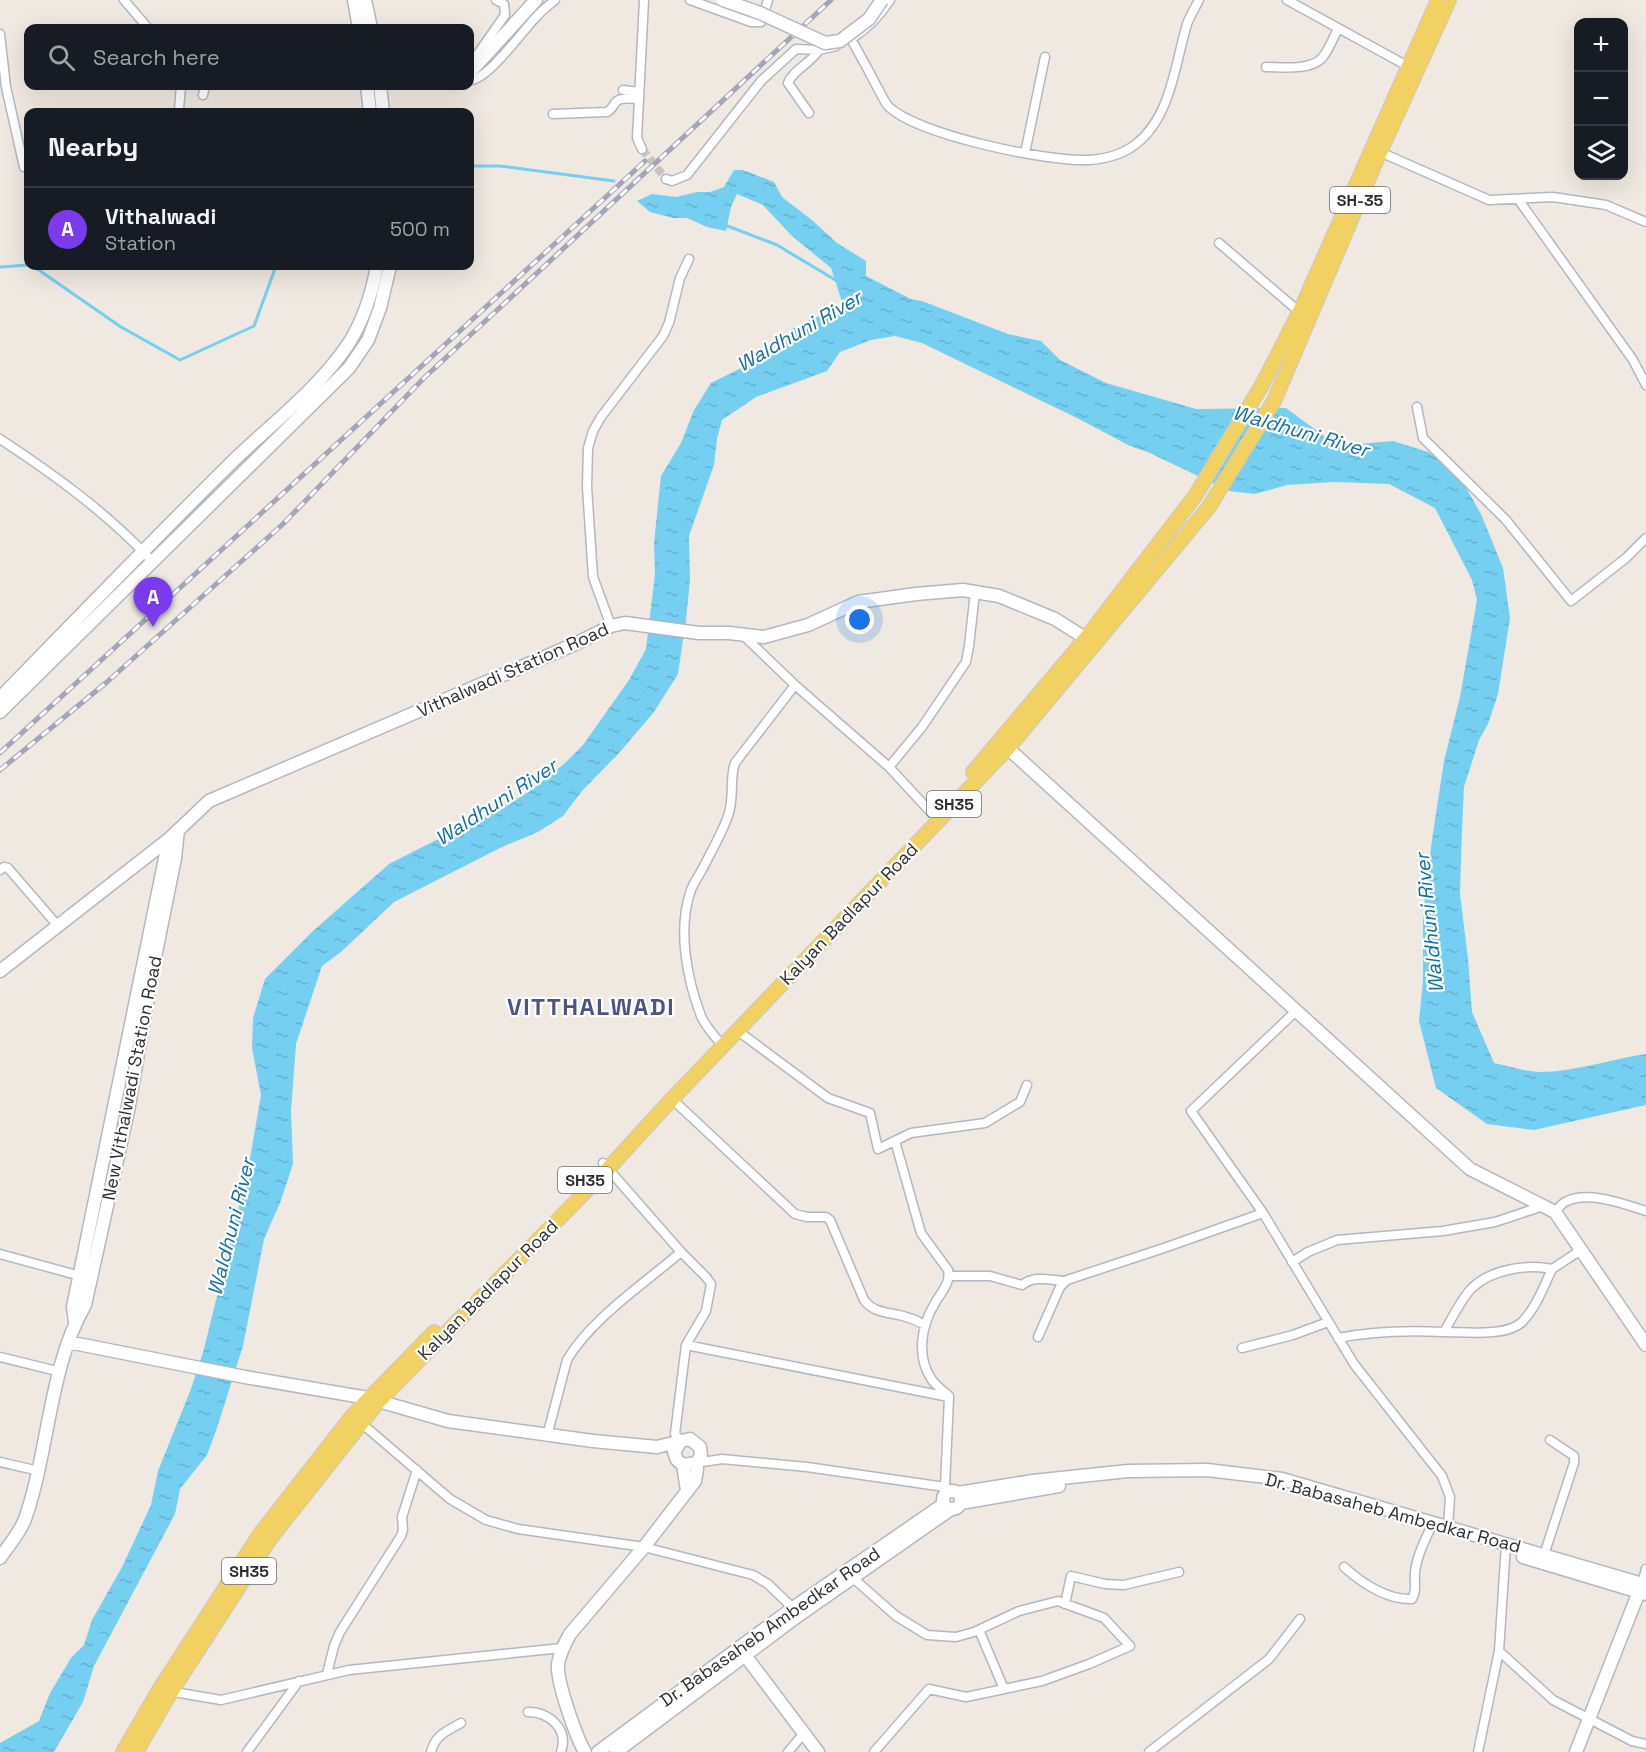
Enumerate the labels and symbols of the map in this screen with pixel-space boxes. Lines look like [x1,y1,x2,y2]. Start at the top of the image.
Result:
road number: SH-35 [1330,187,1390,213]
water label: Waldhuni River [732,283,868,377]
water label: Waldhuni River [1230,399,1374,464]
pin: A [134,578,172,627]
your location [845,605,874,634]
street label: Vithalwadi Station Road [413,617,612,722]
water label: Waldhuni River [430,752,564,851]
road number: SH35 [927,791,981,817]
street label: Kalyan Badlapur Road [775,838,923,990]
water label: Waldhuni River [1408,849,1449,994]
street label: New Vithalwadi Station Road [97,954,167,1202]
district label: VITTHALWADI [507,991,675,1022]
water label: Waldhuni River [201,1153,261,1298]
road number: SH35 [558,1167,612,1193]
street label: Kalyan Badlapur Road [413,1215,563,1365]
street label: Dr. Babasaheb Ambedkar Road [1263,1467,1524,1558]
street label: Dr. Babasaheb Ambedkar Road [655,1542,884,1712]
road number: SH35 [222,1558,276,1584]

